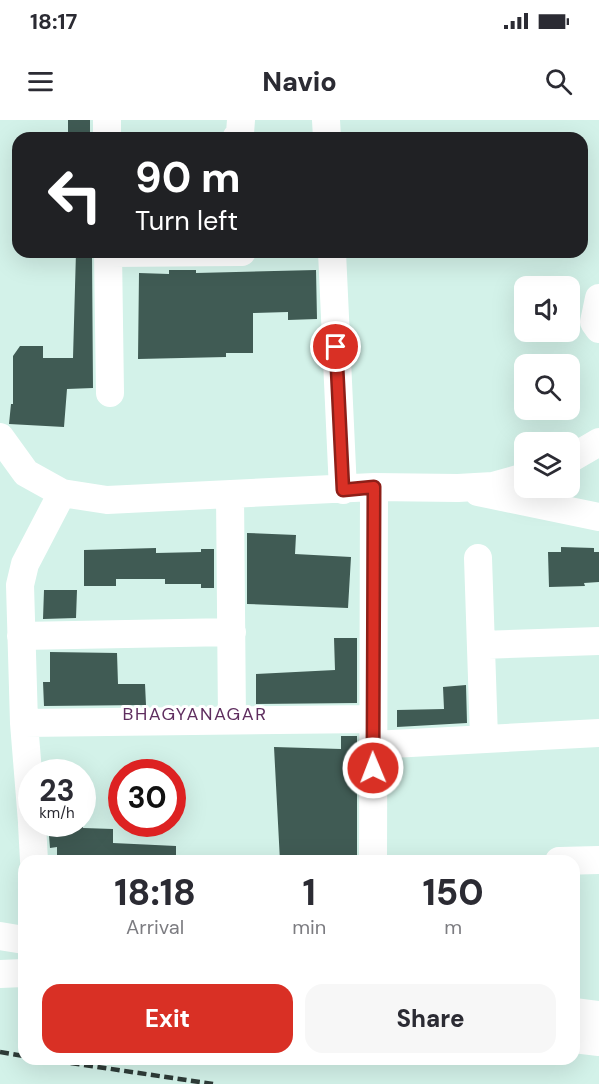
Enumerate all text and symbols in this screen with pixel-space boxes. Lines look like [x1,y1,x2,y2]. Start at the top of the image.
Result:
text: 18:17 [30,7,77,36]
text: Navio [262,64,337,99]
icon: menu [24,65,57,98]
icon: search [542,65,575,98]
text: 90 m [135,150,241,205]
icon: left [36,156,114,234]
text: Turn left [135,203,238,238]
map controls [514,276,580,498]
button: sound [514,276,580,342]
pin [310,321,361,372]
icon: arrive [319,330,352,363]
button: search [514,354,580,420]
button: layers [514,432,580,498]
district label: BHAGYANAGAR [123,702,267,726]
position arrow [341,736,405,800]
speed limit sign: 30 [108,759,186,837]
text: 23 [39,771,75,810]
text: km/h [39,803,75,823]
text: 18:18 [114,869,196,916]
text: 1 [303,869,316,916]
text: 150 [423,869,484,916]
text: Arrival [126,914,184,940]
text: min [292,914,326,940]
text: m [444,914,462,940]
button: Exit [42,984,293,1053]
button: Share [305,984,556,1053]

